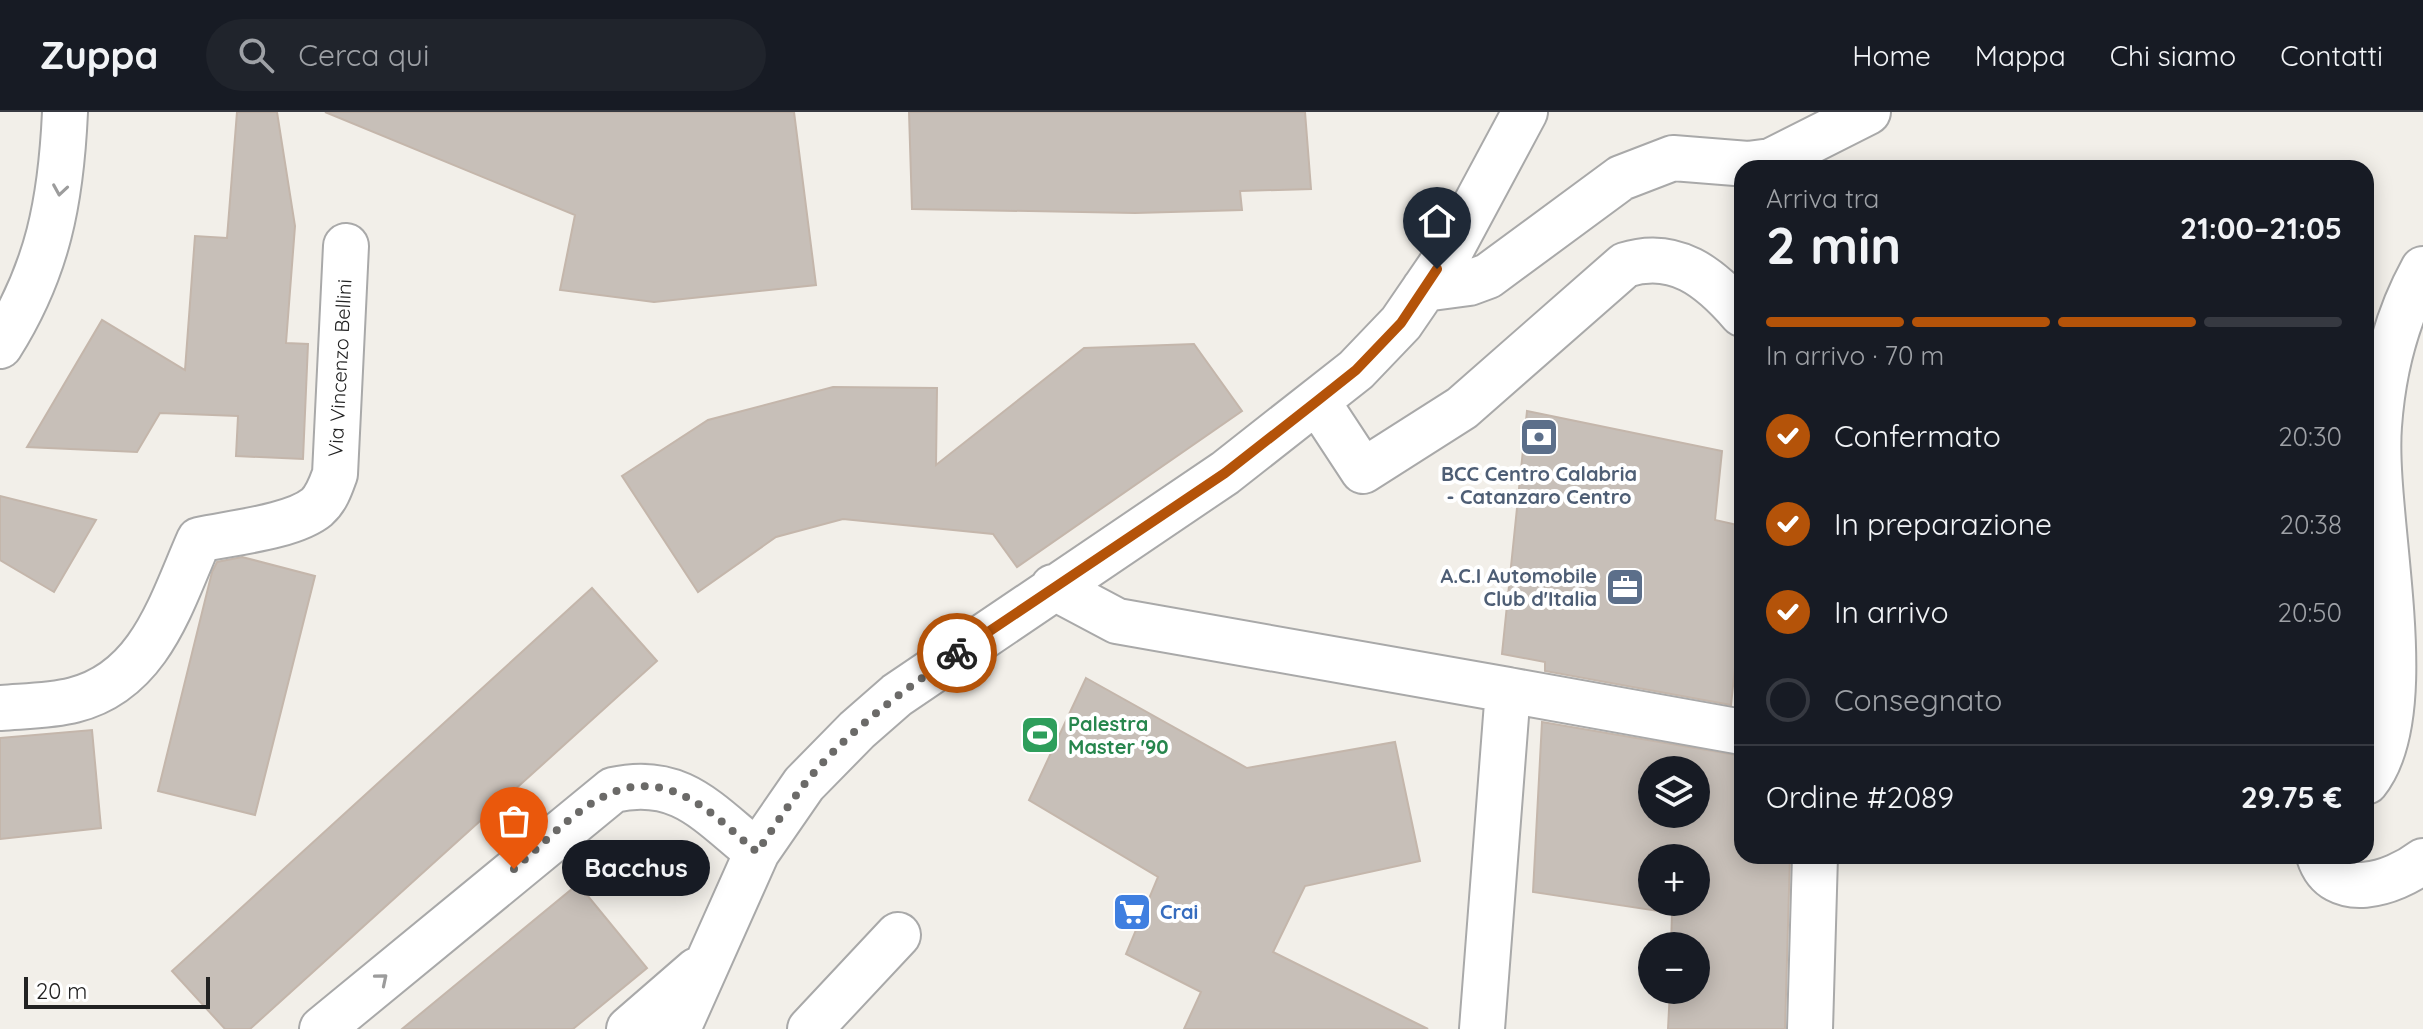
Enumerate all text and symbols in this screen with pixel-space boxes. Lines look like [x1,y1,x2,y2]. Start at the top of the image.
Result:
search box [206,19,766,91]
text: Zuppa [40,31,158,79]
icon: search [234,33,278,77]
text: Cerca qui [298,36,429,74]
text: Home [1852,38,1931,73]
text: Mappa [1975,38,2066,73]
text: Chi siamo [2110,38,2236,73]
text: Contatti [2280,38,2383,73]
text: Arriva tra [1766,182,1879,215]
one-way arrow [52,183,69,197]
pin [1403,187,1471,269]
icon: home [1415,199,1459,243]
text: 21:00–21:05 [2180,209,2342,247]
text: 2 min [1766,212,1901,277]
street label: Via Vincenzo Bellini [322,278,357,458]
text: In arrivo · 70 m [1766,339,1944,372]
icon: check [1766,414,1810,458]
bank icon: BCC Centro Calabria - Catanzaro Centro [1518,416,1560,458]
text: Confermato [1834,417,2001,455]
text: 20:30 [2278,420,2342,453]
place label: BCC Centro Calabria - Catanzaro Centro [1441,461,1637,509]
icon: check [1766,502,1810,546]
text: In preparazione [1834,505,2052,543]
text: 20:38 [2280,508,2342,541]
place label: A.C.I Automobile Club d'Italia [1441,563,1597,611]
office icon: A.C.I Automobile Club d'Italia [1604,566,1646,608]
icon: check [1766,590,1810,634]
text: In arrivo [1834,593,1949,631]
text: 20:50 [2278,596,2342,629]
courier [917,613,997,693]
icon: bike [935,631,979,675]
text: Consegnato [1834,681,2002,719]
place label: Palestra Master '90 [1068,711,1169,759]
sports icon: Palestra Master '90 [1019,714,1061,756]
map controls [1638,756,1710,1004]
button: layers [1638,756,1710,828]
text: Ordine #2089 [1766,778,1954,816]
text: 29.75 € [2241,778,2342,816]
pin [480,787,548,869]
icon: bag [492,799,536,843]
callout: Bacchus [562,841,710,897]
button: + [1638,844,1710,916]
text: Bacchus [584,851,688,884]
supermarket icon: Crai [1111,891,1153,933]
place label: Crai [1160,899,1198,924]
button: − [1638,932,1710,1004]
scale bar [24,973,210,1009]
one-way arrow [372,974,387,989]
text: 20 m [36,977,87,1005]

